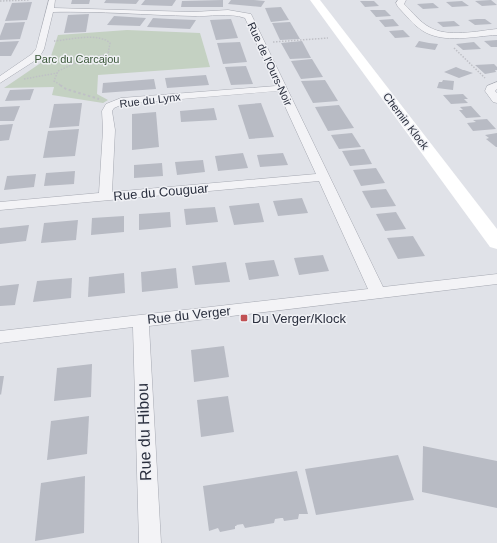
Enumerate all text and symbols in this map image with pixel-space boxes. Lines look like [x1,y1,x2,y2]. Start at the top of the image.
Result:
street label: Rue de l'Ours-Noir [245,20,295,108]
park label: Parc du Carcajou [35,53,120,65]
street label: Rue du Lynx [119,90,182,110]
street label: Chemin Klock [381,90,432,152]
street label: Rue du Couguar [113,180,210,204]
street label: Rue du Verger [147,303,232,327]
place label: Du Verger/Klock [252,311,346,326]
marker: Du Verger/Klock [239,313,249,323]
street label: Rue du Hibou [134,383,154,481]

